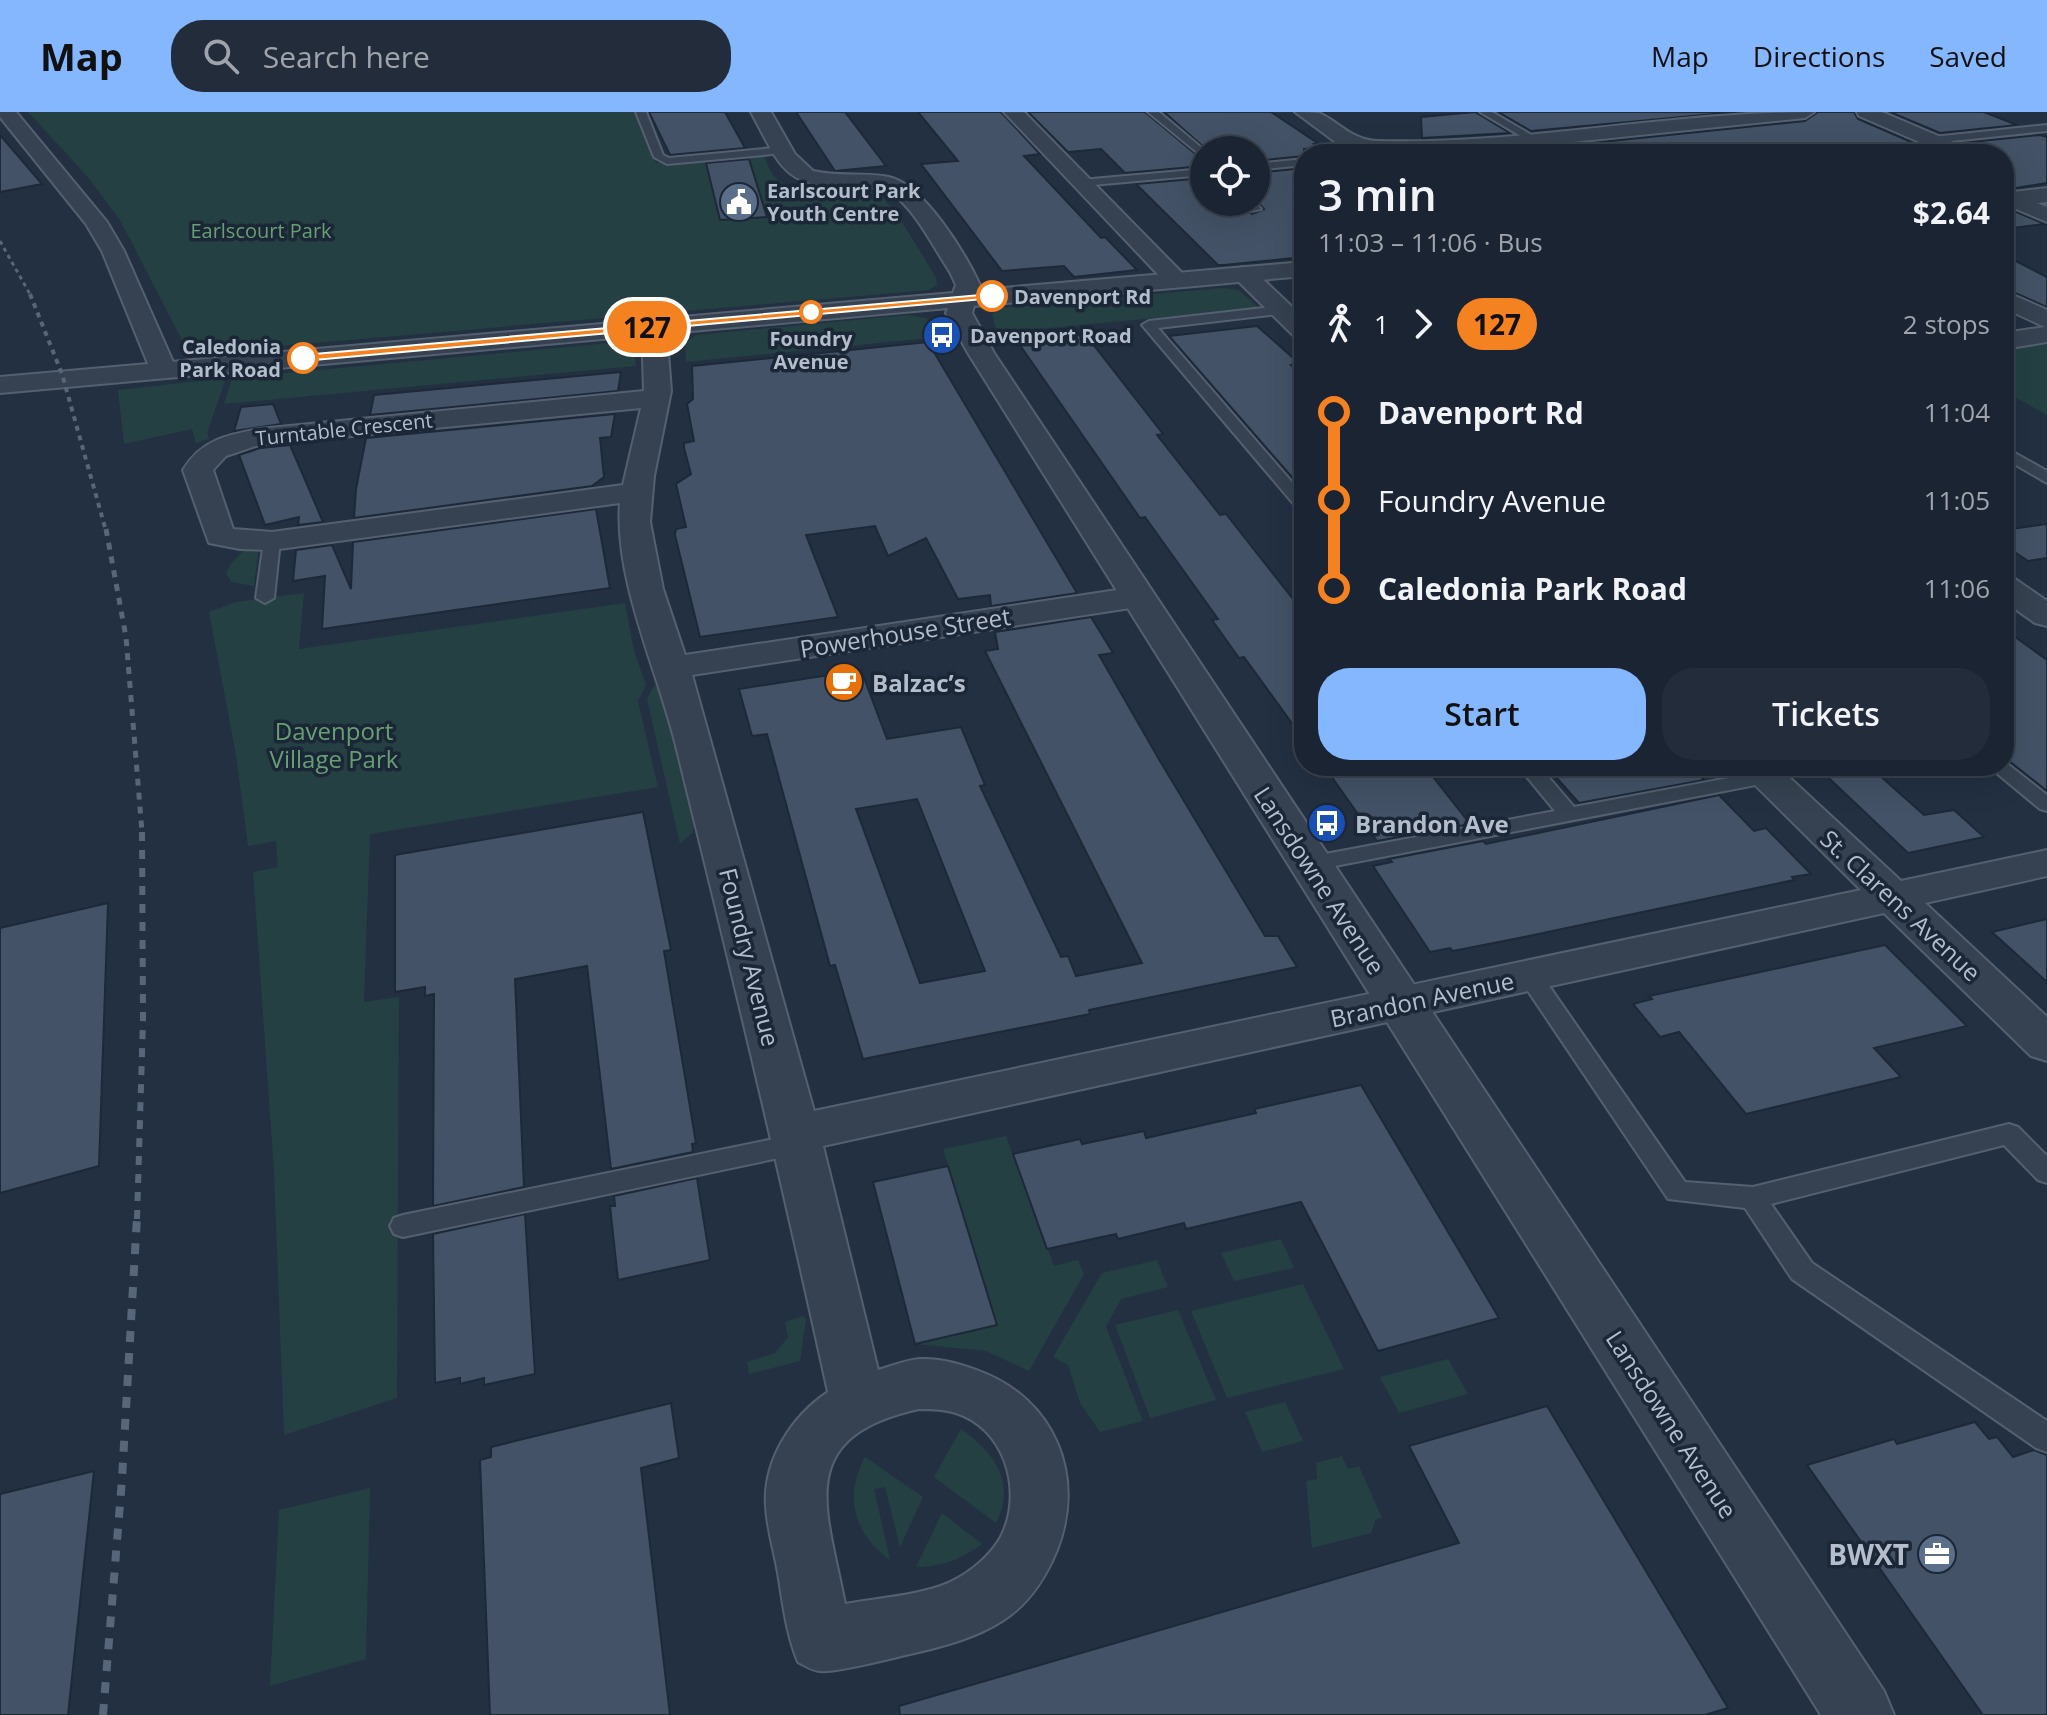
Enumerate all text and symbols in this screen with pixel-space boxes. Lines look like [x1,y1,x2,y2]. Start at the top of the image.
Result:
search box [171,20,731,92]
text: Map [40,30,123,82]
icon: search [199,34,243,78]
text: Search here [263,36,430,77]
text: Map [1651,37,1709,75]
text: Directions [1753,37,1885,75]
text: Saved [1929,37,2007,75]
map controls [1190,136,1270,216]
button: locate [1190,136,1270,216]
text: 3 min [1318,164,1437,224]
place label: Earlscourt Park Youth Centre [767,177,921,227]
public building icon: Earlscourt Park Youth Centre [718,181,760,223]
text: $2.64 [1913,192,1990,233]
park label: Earlscourt Park [190,217,332,244]
text: 11:03 – 11:06 · Bus [1318,224,1543,260]
marker: Davenport Rd [977,281,1007,311]
place label: Davenport Rd [1014,283,1151,310]
line badge: 127 [601,301,693,353]
marker: Foundry Avenue [800,301,822,323]
icon: walk [1318,302,1362,346]
icon: forward [1401,302,1445,346]
text: 127 [1473,305,1521,343]
text: 1 [1374,306,1389,342]
text: 2 stops [1903,306,1990,342]
text: 127 [623,308,671,346]
bus stop icon: Davenport Road [921,314,963,356]
place label: Davenport Road [970,322,1132,349]
place label: Foundry Avenue [770,325,853,375]
place label: Caledonia Park Road [179,333,281,383]
marker: Caledonia Park Road [288,343,318,373]
text: Davenport Rd [1378,392,1584,433]
text: 11:04 [1924,394,1990,430]
street label: Turntable Crescent [254,406,434,452]
text: Foundry Avenue [1378,480,1606,521]
text: 11:05 [1924,482,1990,518]
text: Caledonia Park Road [1378,568,1687,609]
text: 11:06 [1924,570,1990,606]
street label: Powerhouse Street [797,599,1013,665]
cafe icon: Balzac’s [823,661,865,703]
place label: Balzac’s [872,666,966,699]
button: Start [1318,668,1646,760]
button: Tickets [1662,668,1990,760]
park label: Davenport Village Park [270,714,399,775]
street label: Lansdowne Avenue [1247,780,1393,980]
bus stop icon: Brandon Ave [1306,802,1348,844]
place label: Brandon Ave [1355,807,1509,840]
street label: St. Clarens Avenue [1814,822,1988,988]
street label: Foundry Avenue [712,864,788,1050]
street label: Brandon Avenue [1327,963,1517,1035]
street label: Lansdowne Avenue [1599,1324,1745,1524]
office icon: BWXT [1916,1533,1958,1575]
place label: BWXT [1828,1535,1909,1573]

